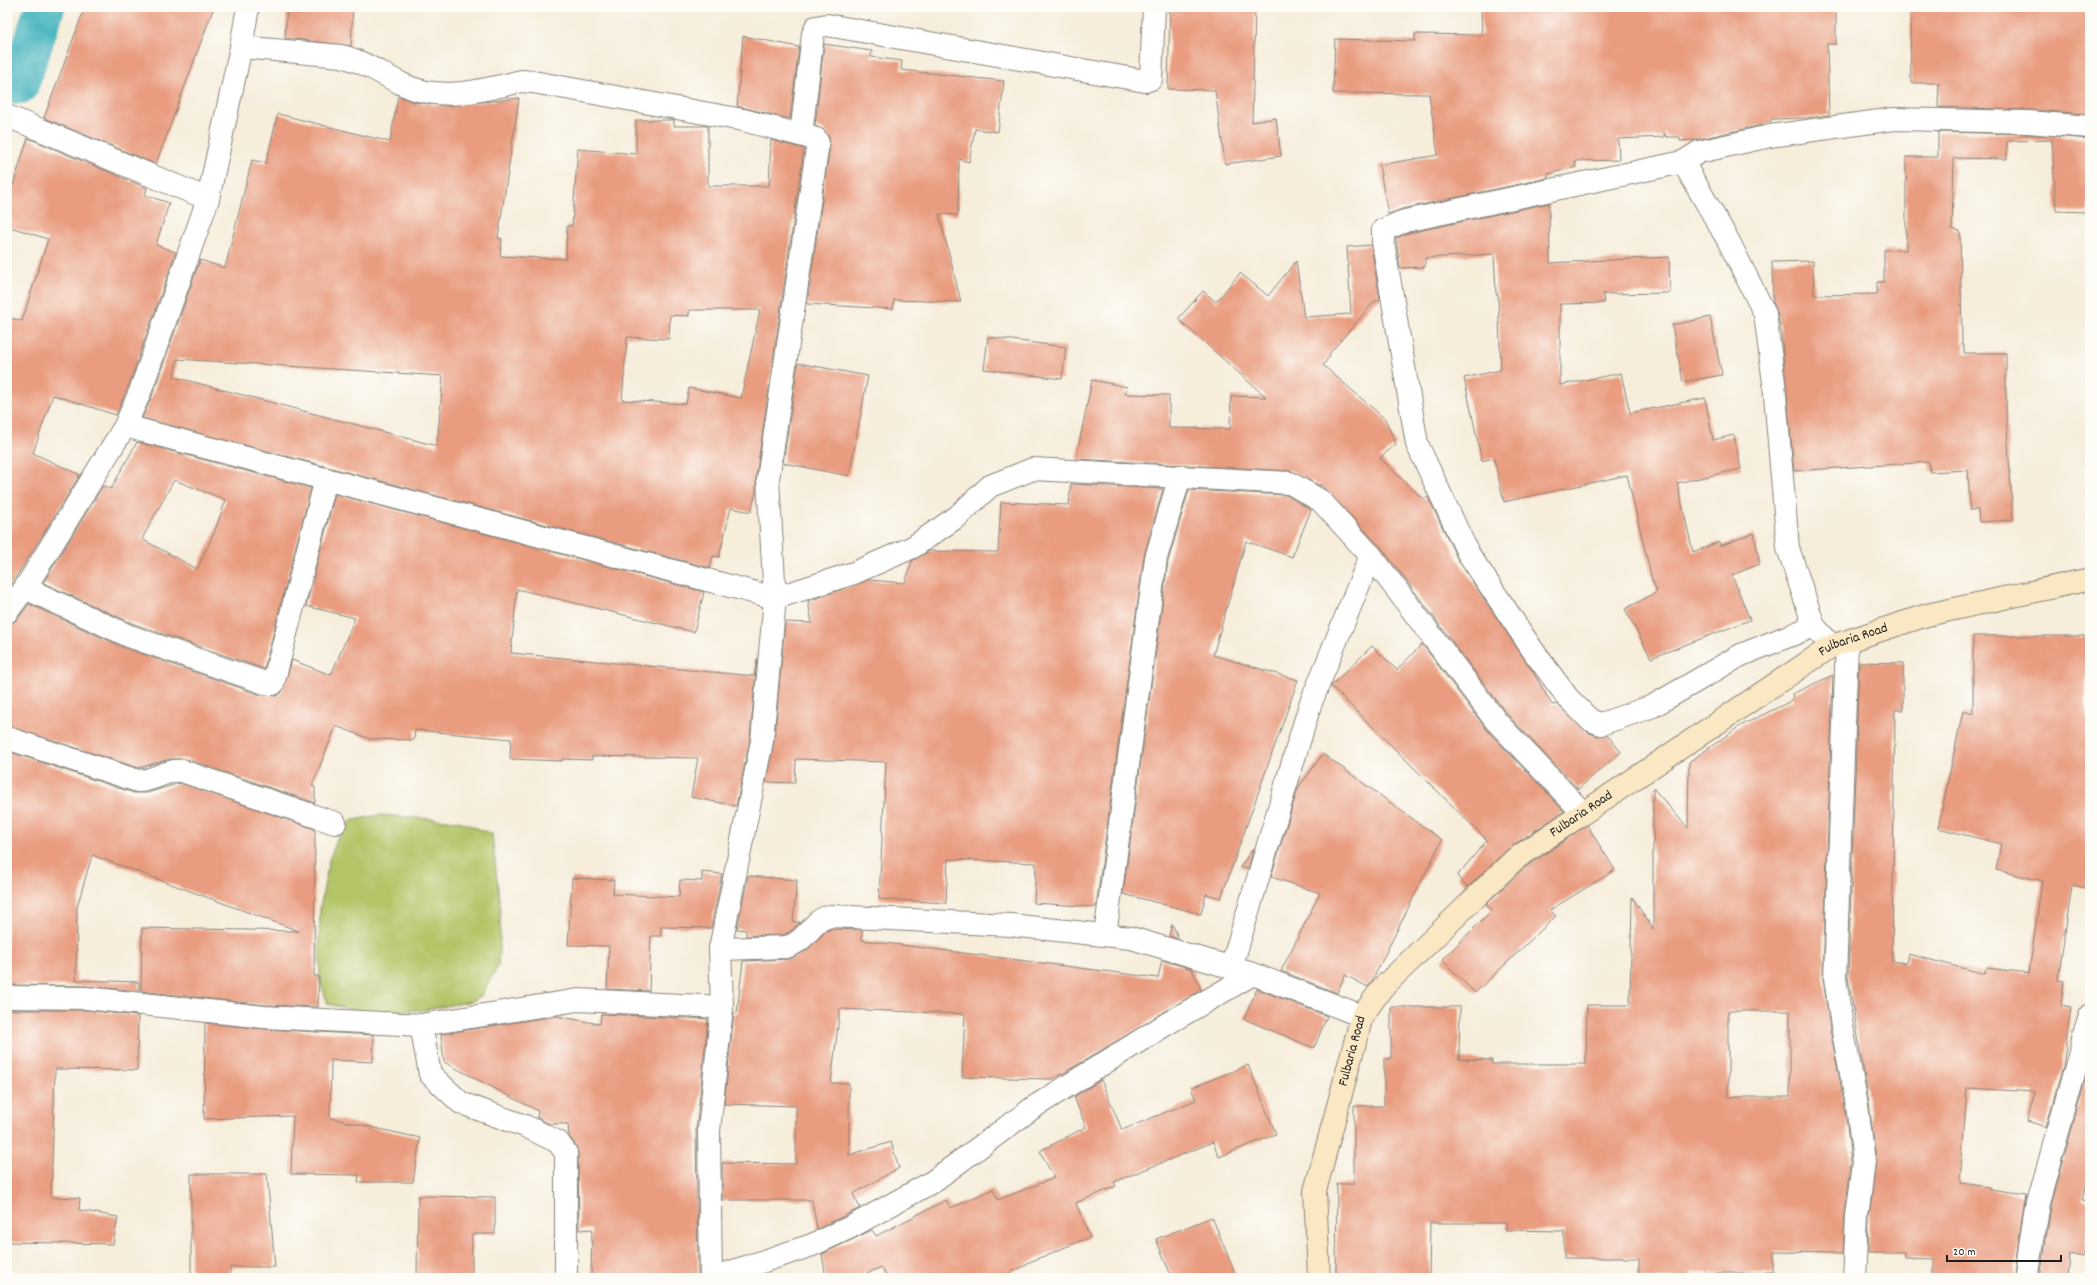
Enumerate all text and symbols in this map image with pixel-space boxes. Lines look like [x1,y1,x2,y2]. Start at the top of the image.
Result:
street label: Fulbaria Road [1815,618,1890,662]
street label: Fulbaria Road [1546,786,1617,843]
street label: Fulbaria Road [1334,1014,1372,1088]
scale bar [1947,1237,2061,1263]
text: 20 m [1953,1244,1976,1261]

